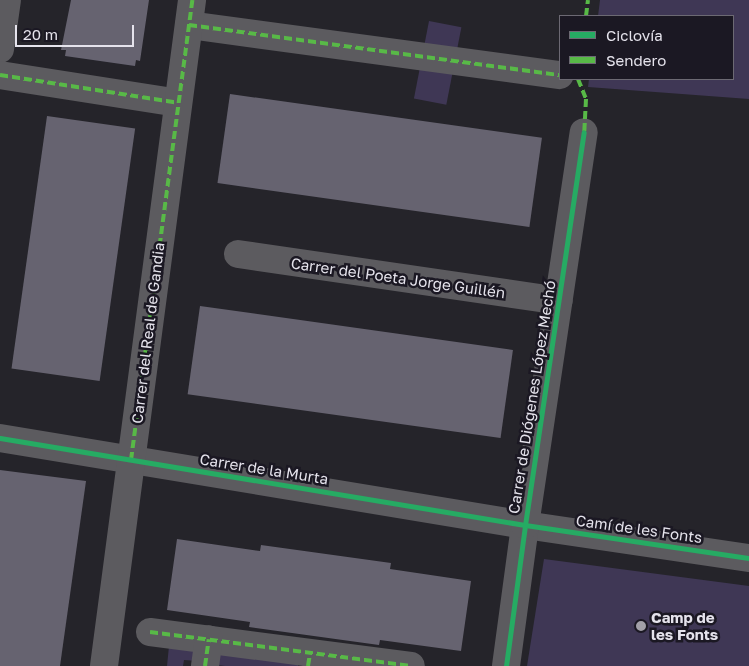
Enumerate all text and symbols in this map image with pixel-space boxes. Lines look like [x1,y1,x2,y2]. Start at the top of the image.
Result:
scale bar [18,15,136,47]
legend [559,15,734,80]
text: 20 m [23,25,58,43]
text: Ciclovía [606,26,663,44]
text: Sendero [606,51,666,69]
street label: Carrer del Real de Gandia [128,241,168,425]
street label: Carrer del Poeta Jorge Guillén [290,254,506,302]
street label: Carrer de Diógenes López Mechó [505,279,559,515]
street label: Carrer de la Murta [198,450,330,488]
street label: Camí de les Fonts [575,511,703,547]
place label: Camp de les Fonts [651,608,718,643]
marker: Camp de les Fonts [635,620,647,632]

